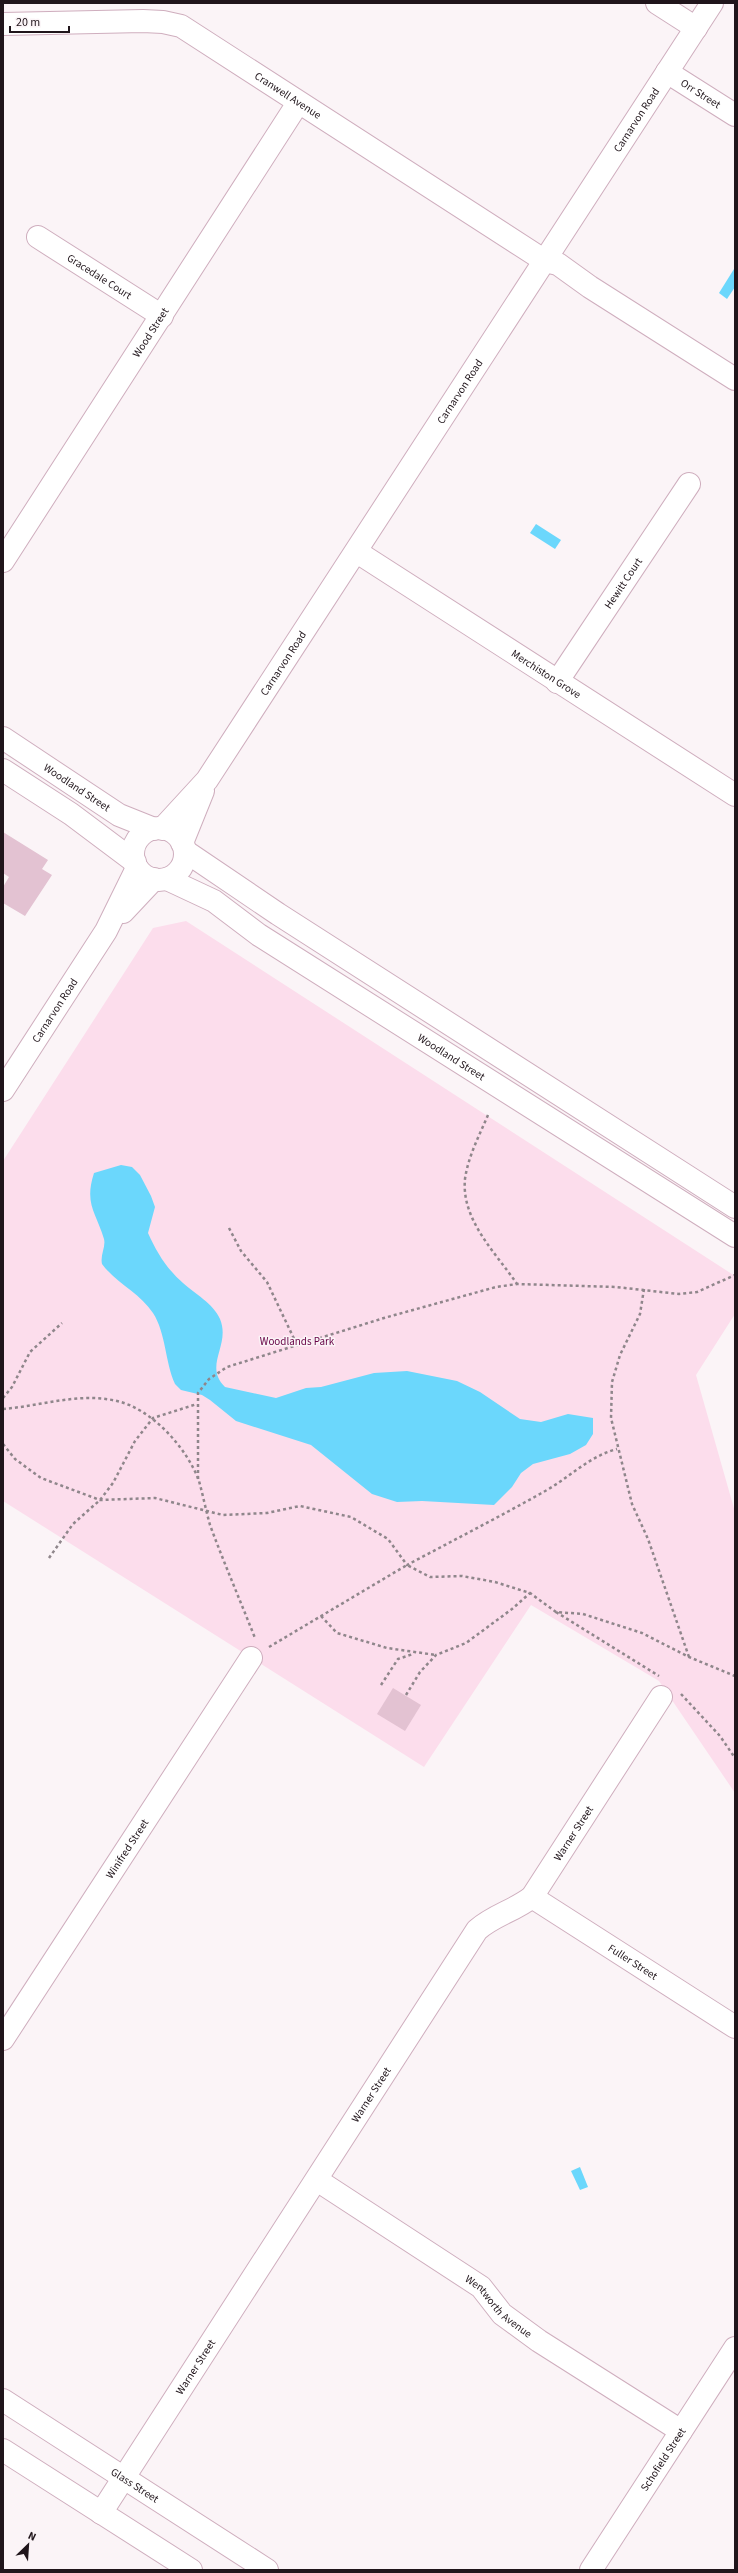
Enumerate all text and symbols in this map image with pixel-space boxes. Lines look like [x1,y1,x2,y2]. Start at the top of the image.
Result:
scale bar [10,8,69,34]
text: 20 m [16,14,40,31]
street label: Cranwell Avenue [252,69,325,123]
street label: Orr Street [678,75,724,112]
street label: Carnarvon Road [610,85,663,155]
street label: Gracedale Court [64,250,135,303]
street label: Wood Street [129,305,172,360]
street label: Carnarvon Road [433,356,487,427]
street label: Hewitt Court [601,555,646,612]
street label: Carnarvon Road [257,628,310,699]
street label: Merchiston Grove [508,646,584,702]
street label: Woodland Street [41,760,113,815]
street label: Carnarvon Road [29,975,82,1046]
street label: Woodland Street [415,1030,488,1084]
park label: Woodlands Park [260,1334,335,1349]
street label: Warner Street [550,1803,597,1864]
street label: Winifred Street [102,1816,152,1882]
street label: Fuller Street [605,1941,661,1984]
street label: Warner Street [348,2064,395,2125]
street label: Wentworth Avenue [462,2272,535,2342]
street label: Warner Street [172,2336,219,2398]
street label: Schofield Street [637,2425,690,2494]
street label: Glass Street [108,2464,162,2507]
north arrow [8,2525,48,2565]
text: N [26,2528,39,2545]

